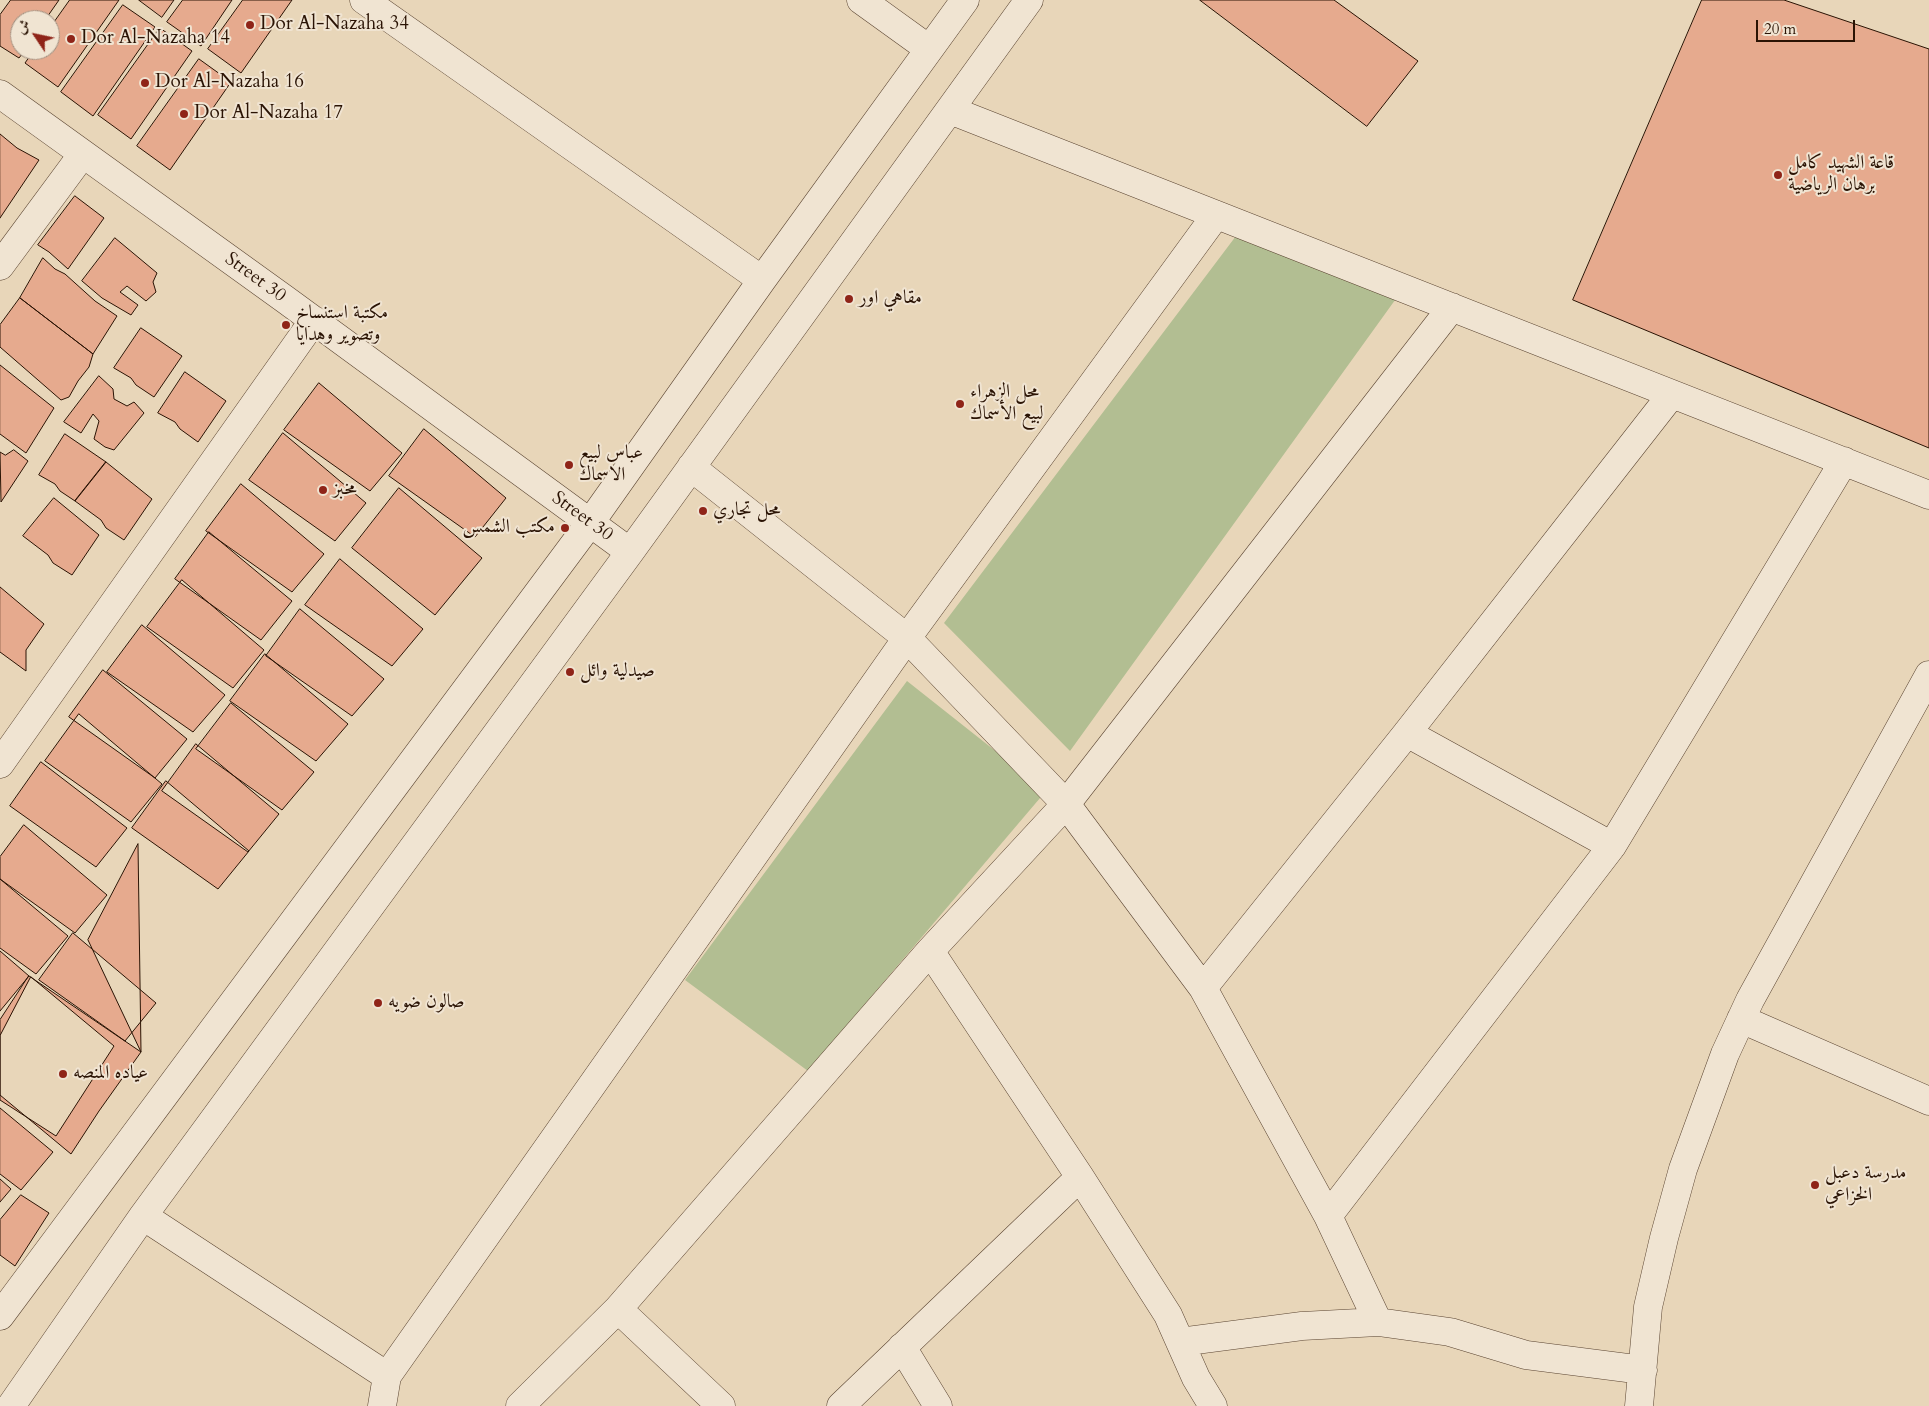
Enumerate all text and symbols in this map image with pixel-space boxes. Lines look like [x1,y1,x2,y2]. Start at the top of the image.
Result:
north arrow [10,10,60,60]
scale bar [1759,10,1858,42]
place label: Dor Al-Nazaha 34 [260,14,409,36]
text: ش [11,16,35,38]
marker: Dor Al-Nazaha 34 [244,19,256,31]
text: 20 m [1764,19,1796,39]
place label: Dor Al-Nazaha 14 [81,28,230,50]
marker: Dor Al-Nazaha 14 [65,33,77,45]
place label: Dor Al-Nazaha 16 [155,72,304,94]
marker: Dor Al-Nazaha 16 [139,77,151,89]
place label: Dor Al-Nazaha 17 [194,103,343,125]
marker: Dor Al-Nazaha 17 [178,108,190,120]
place label: قاعة الشهيد كامل برهان الرياضية [1788,153,1894,197]
marker: قاعة الشهيد كامل برهان الرياضية [1772,169,1784,181]
street label: Street 30 [220,248,290,308]
place label: مقاهي اور [859,288,922,310]
marker: مقاهي اور [843,293,855,305]
place label: مكتبة استنساخ وتصوير وهدايا [296,303,388,347]
marker: مكتبة استنساخ وتصوير وهدايا [280,319,292,331]
place label: محل الزهراء لبيع الأسماك [970,382,1043,426]
marker: محل الزهراء لبيع الأسماك [954,398,966,410]
place label: عباس لبيع الاسماك [579,443,643,487]
marker: عباس لبيع الاسماك [563,459,575,471]
place label: مخبز [333,479,357,501]
marker: مخبز [317,484,329,496]
street label: Street 30 [547,487,617,547]
place label: محل تجاري [713,500,780,522]
marker: محل تجاري [697,505,709,517]
place label: مكتب الشمس [462,517,555,539]
marker: مكتب الشمس [559,522,571,534]
place label: صيدلية وائل [580,661,655,683]
marker: صيدلية وائل [564,666,576,678]
place label: صالون ضويه [388,992,464,1014]
marker: صالون ضويه [372,997,384,1009]
place label: عياده المنصه [73,1063,148,1085]
marker: عياده المنصه [57,1068,69,1080]
place label: مدرسة دعبل الخزاعي [1825,1163,1907,1207]
marker: مدرسة دعبل الخزاعي [1809,1179,1821,1191]

